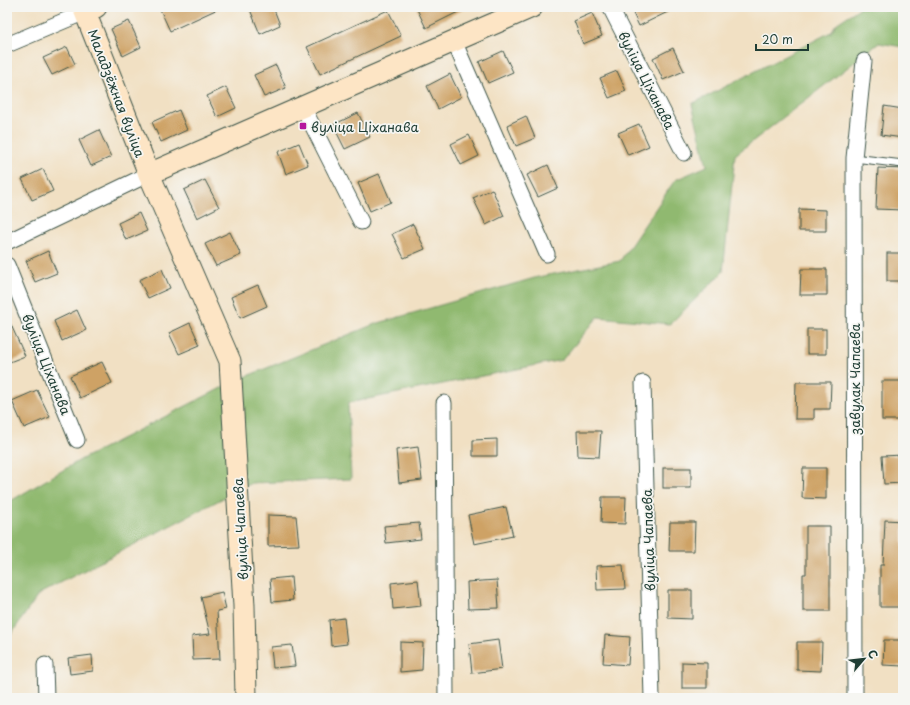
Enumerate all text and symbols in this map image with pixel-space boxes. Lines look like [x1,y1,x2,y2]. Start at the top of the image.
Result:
street label: Маладзёжная вуліца [84,26,150,160]
scale bar [756,26,808,52]
street label: вуліца Ціханава [614,28,680,133]
text: 20 m [762,30,793,48]
place label: вуліца Ціханава [311,117,419,136]
marker: вуліца Ціханава [298,121,308,131]
street label: вуліца Ціханава [18,311,76,418]
street label: завулак Чапаева [845,323,864,436]
street label: вуліца Чапаева [228,476,252,581]
street label: вуліца Чапаева [637,488,659,592]
north arrow [844,639,884,679]
text: С [864,646,883,662]

